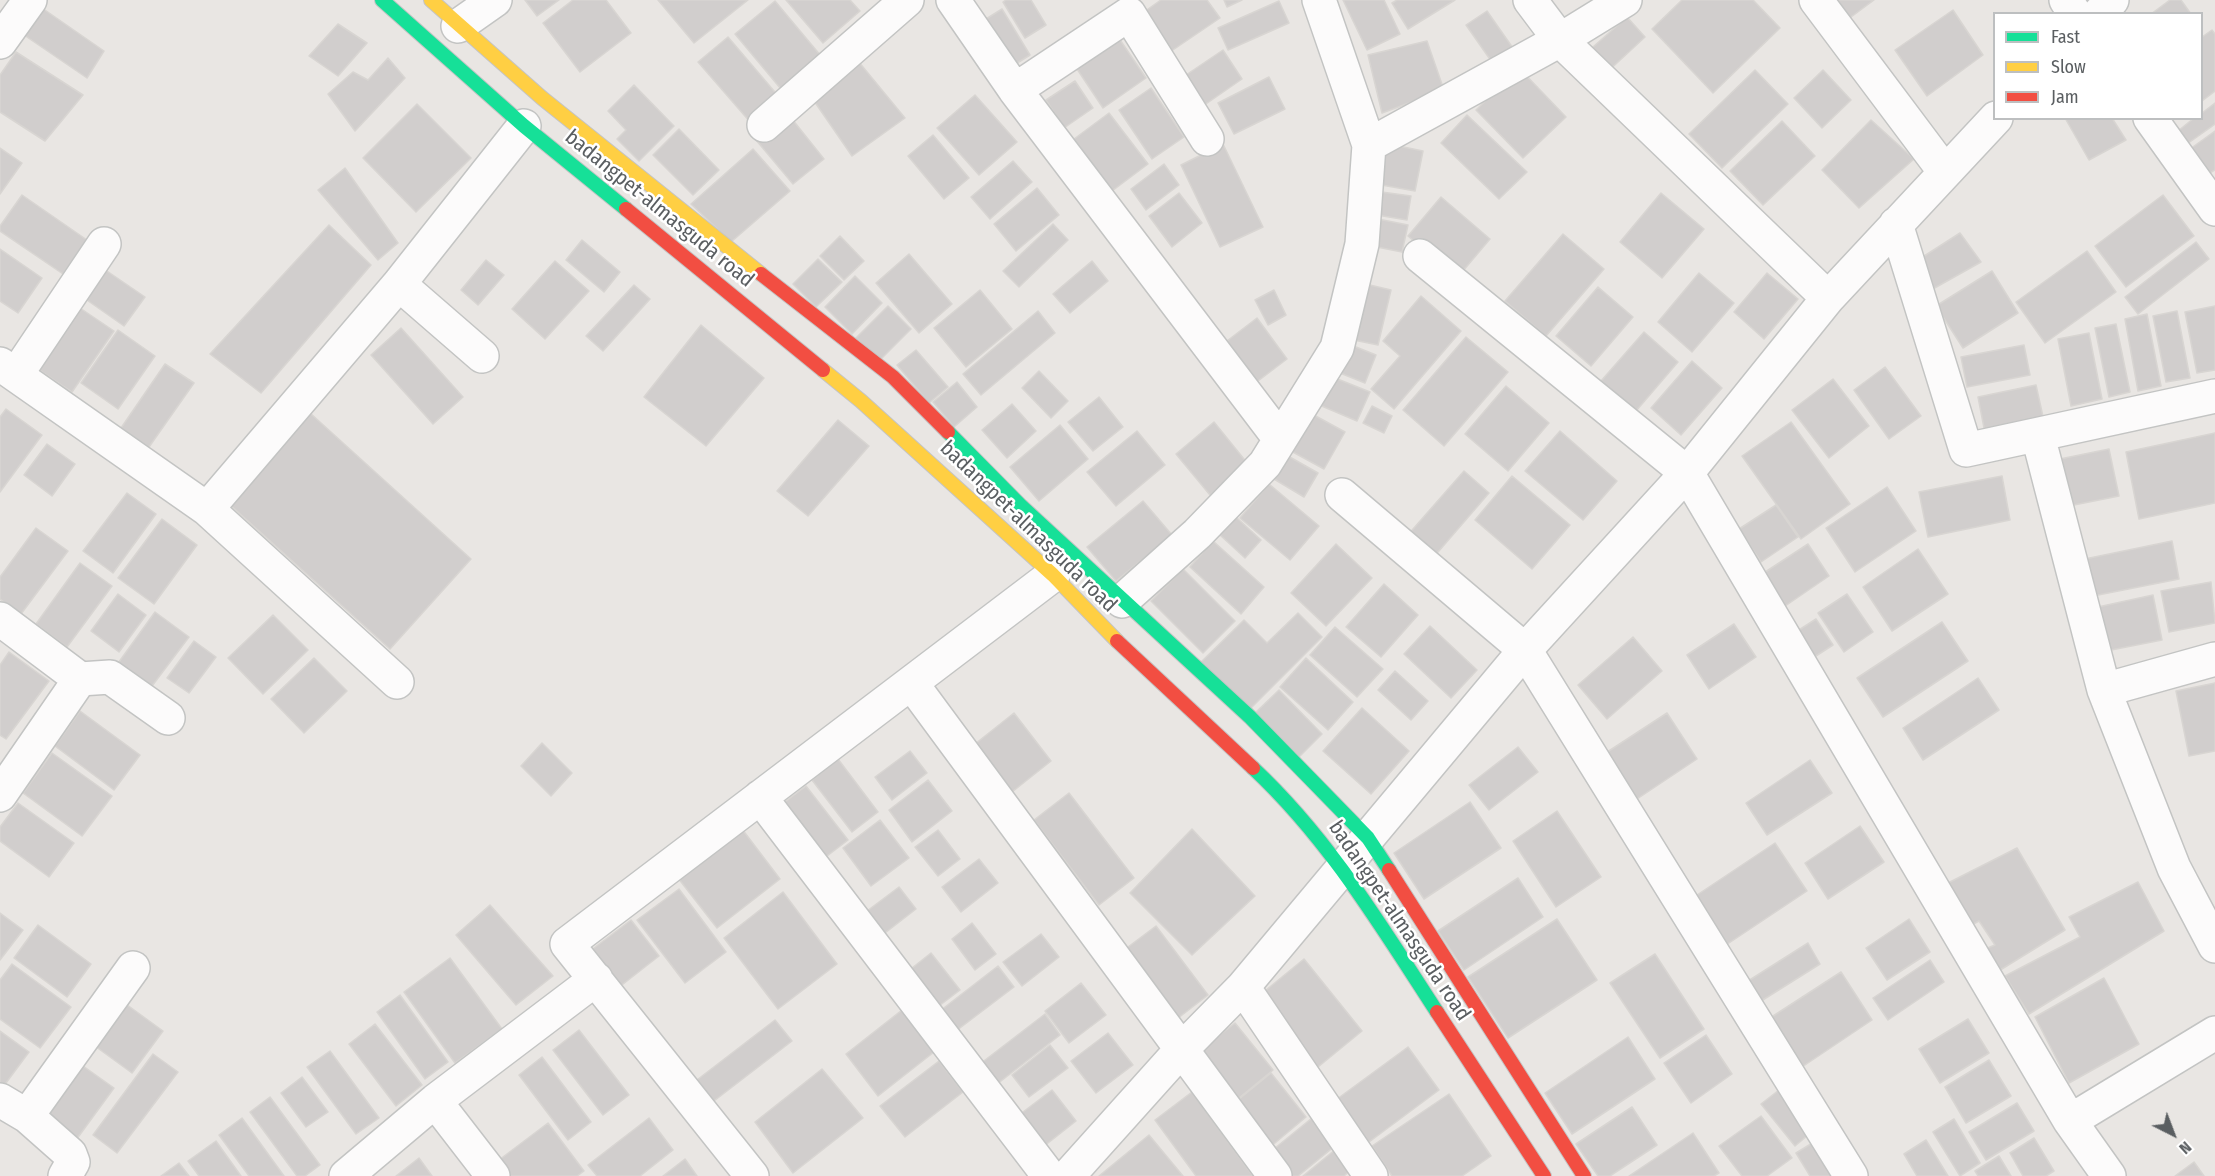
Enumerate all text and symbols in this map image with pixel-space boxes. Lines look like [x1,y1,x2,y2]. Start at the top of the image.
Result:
legend [1993,12,2203,120]
text: Fast [2051,26,2080,48]
text: Slow [2051,56,2086,78]
text: Jam [2051,86,2079,108]
street label: badangpet-almasguda road [559,125,759,293]
street label: badangpet-almasguda road [934,436,1122,618]
street label: badangpet-almasguda road [1323,816,1475,1026]
north arrow [2143,1104,2203,1164]
text: N [2175,1137,2195,1158]

